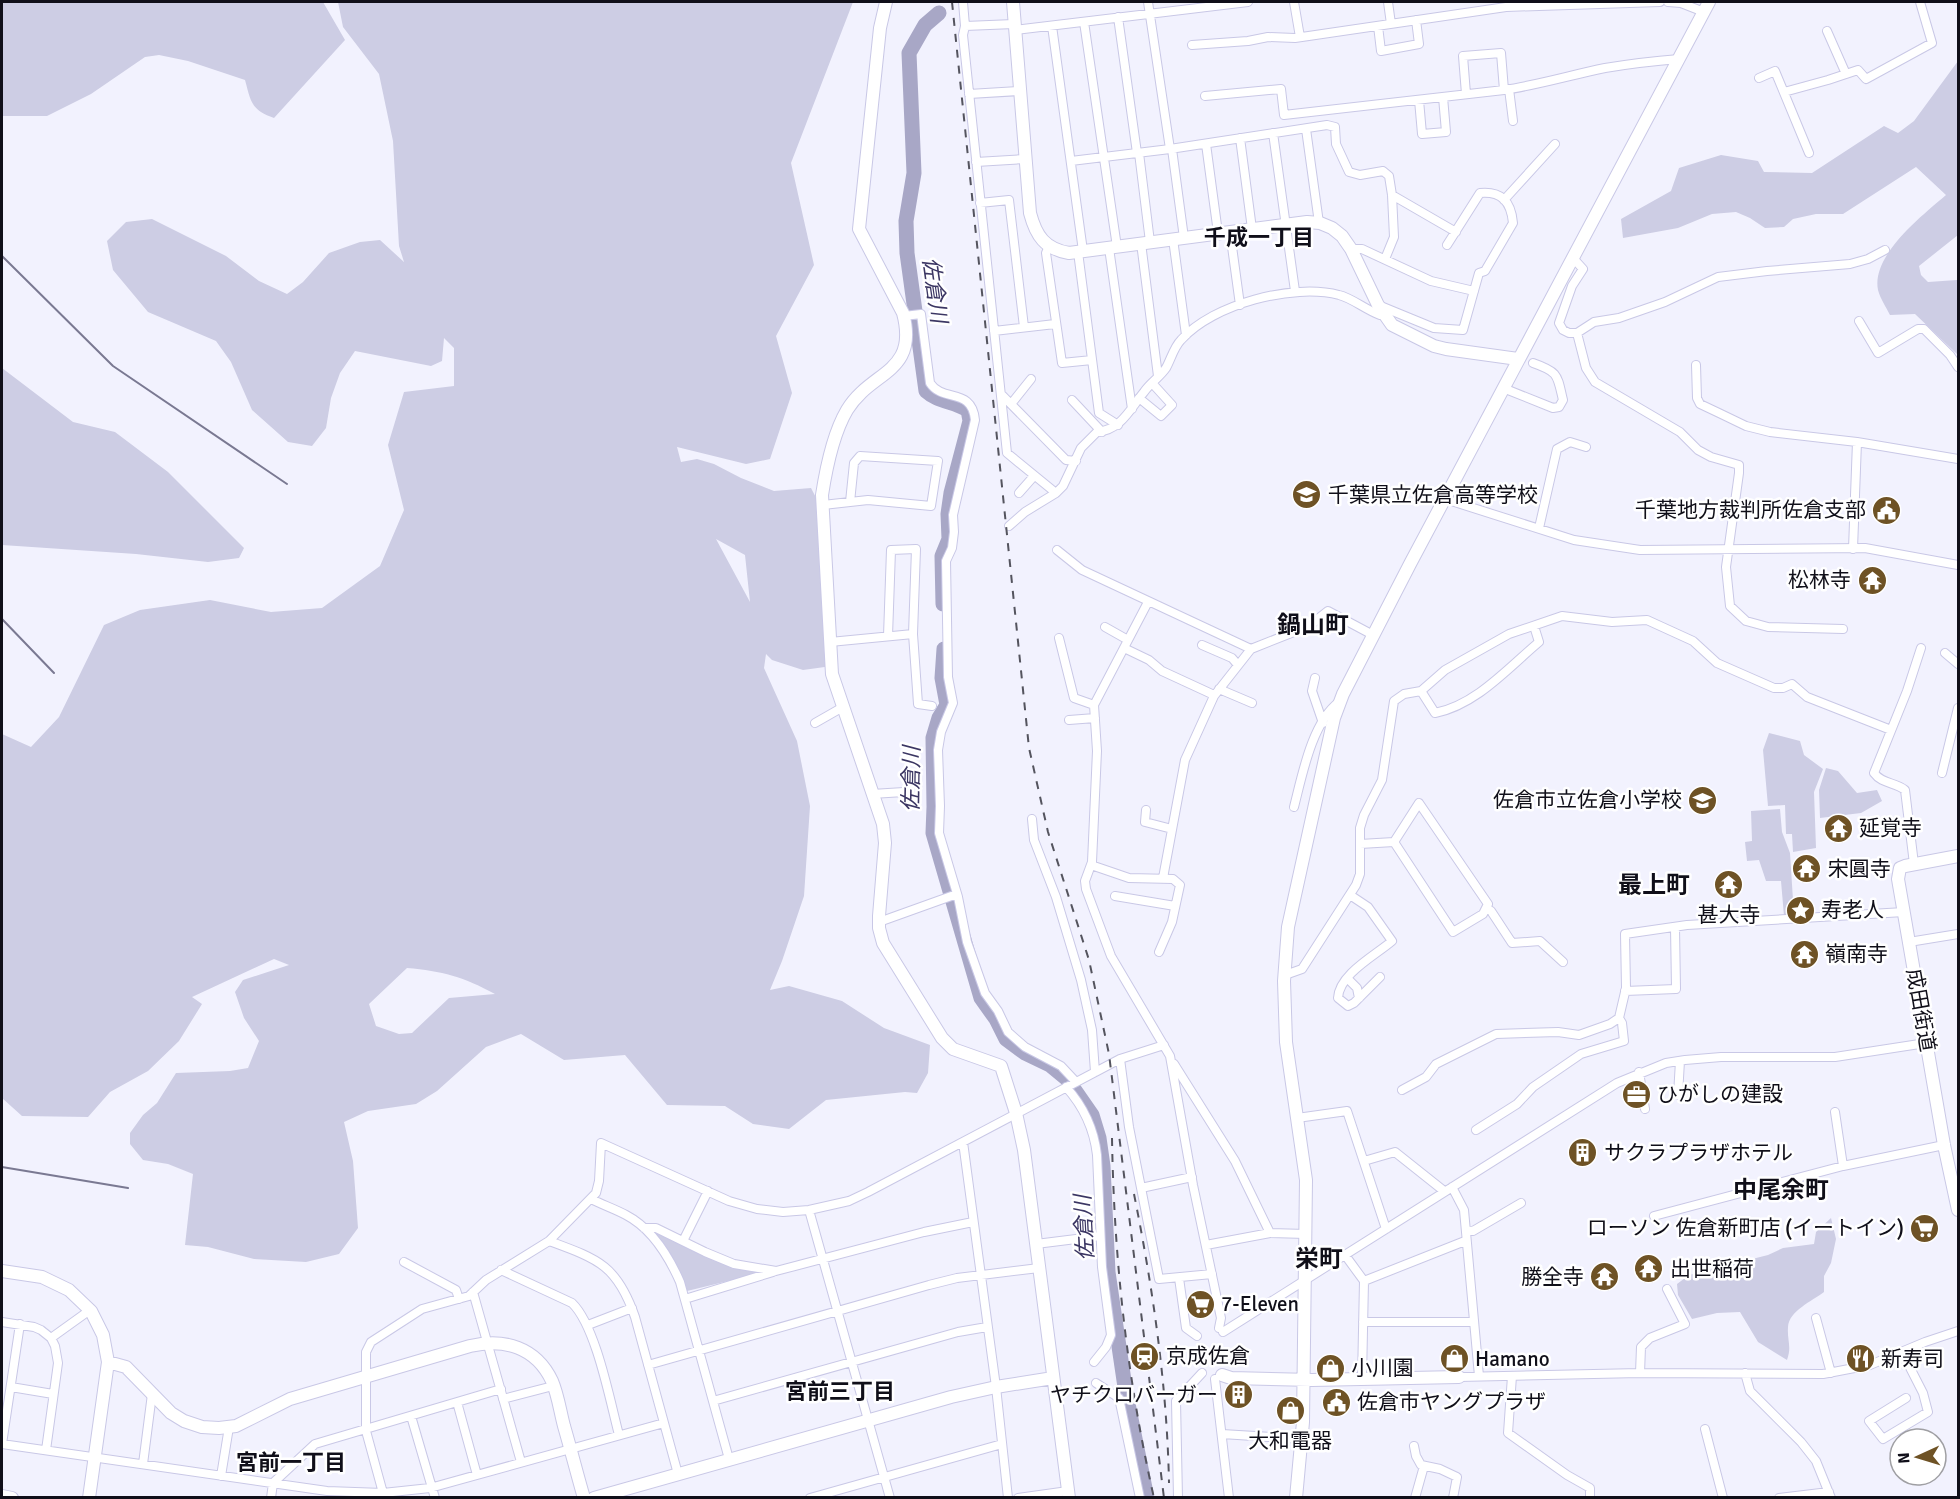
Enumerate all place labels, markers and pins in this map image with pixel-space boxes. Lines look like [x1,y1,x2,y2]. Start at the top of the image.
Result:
school or university icon: 千葉県立佐倉高等学校 [1291,479,1323,511]
place label: 千葉県立佐倉高等学校 [1328,482,1538,508]
public building icon: 千葉地方裁判所佐倉支部 [1871,494,1903,526]
place label: 千葉地方裁判所佐倉支部 [1635,497,1866,523]
temple icon: 松林寺 [1856,564,1888,596]
place label: 松林寺 [1788,567,1851,593]
school or university icon: 佐倉市立佐倉小学校 [1687,784,1719,816]
place label: 佐倉市立佐倉小学校 [1493,787,1682,813]
temple icon: 延覚寺 [1822,812,1854,844]
place label: 延覚寺 [1859,815,1922,841]
temple icon: 宋圓寺 [1791,853,1823,885]
place label: 宋圓寺 [1828,856,1891,882]
temple icon: 甚大寺 [1713,868,1745,900]
place icon: 寿老人 [1784,894,1816,926]
place label: 寿老人 [1821,897,1884,923]
place label: 甚大寺 [1698,902,1761,928]
temple icon: 嶺南寺 [1788,938,1820,970]
place label: 嶺南寺 [1825,941,1888,967]
office icon: ひがしの建設 [1620,1078,1652,1110]
place label: ひがしの建設 [1657,1081,1783,1107]
building icon: サクラプラザホテル [1567,1137,1599,1169]
place label: サクラプラザホテル [1604,1140,1793,1166]
supermarket icon: ローソン 佐倉新町店 (イートイン) [1909,1212,1941,1244]
place label: ローソン 佐倉新町店 (イートイン) [1587,1215,1904,1241]
temple icon: 出世稲荷 [1633,1253,1665,1285]
place label: 出世稲荷 [1670,1256,1754,1282]
temple icon: 勝全寺 [1589,1261,1621,1293]
place label: 勝全寺 [1521,1264,1584,1290]
supermarket icon: 7-Eleven [1184,1288,1216,1320]
place label: 7-Eleven [1221,1291,1299,1317]
station icon: 京成佐倉 [1129,1340,1161,1372]
place label: 京成佐倉 [1166,1343,1250,1369]
shop icon: Hamano [1438,1343,1470,1375]
restaurant icon: 新寿司 [1844,1343,1876,1375]
place label: Hamano [1475,1346,1550,1372]
place label: 新寿司 [1881,1346,1944,1372]
shop icon: 小川園 [1314,1352,1346,1384]
place label: 小川園 [1351,1355,1414,1381]
building icon: ヤチクロバーガー [1223,1379,1255,1411]
place label: ヤチクロバーガー [1050,1382,1218,1408]
public building icon: 佐倉市ヤングプラザ [1320,1386,1352,1418]
place label: 佐倉市ヤングプラザ [1357,1389,1546,1415]
shop icon: 大和電器 [1274,1394,1306,1426]
place label: 大和電器 [1248,1428,1332,1454]

